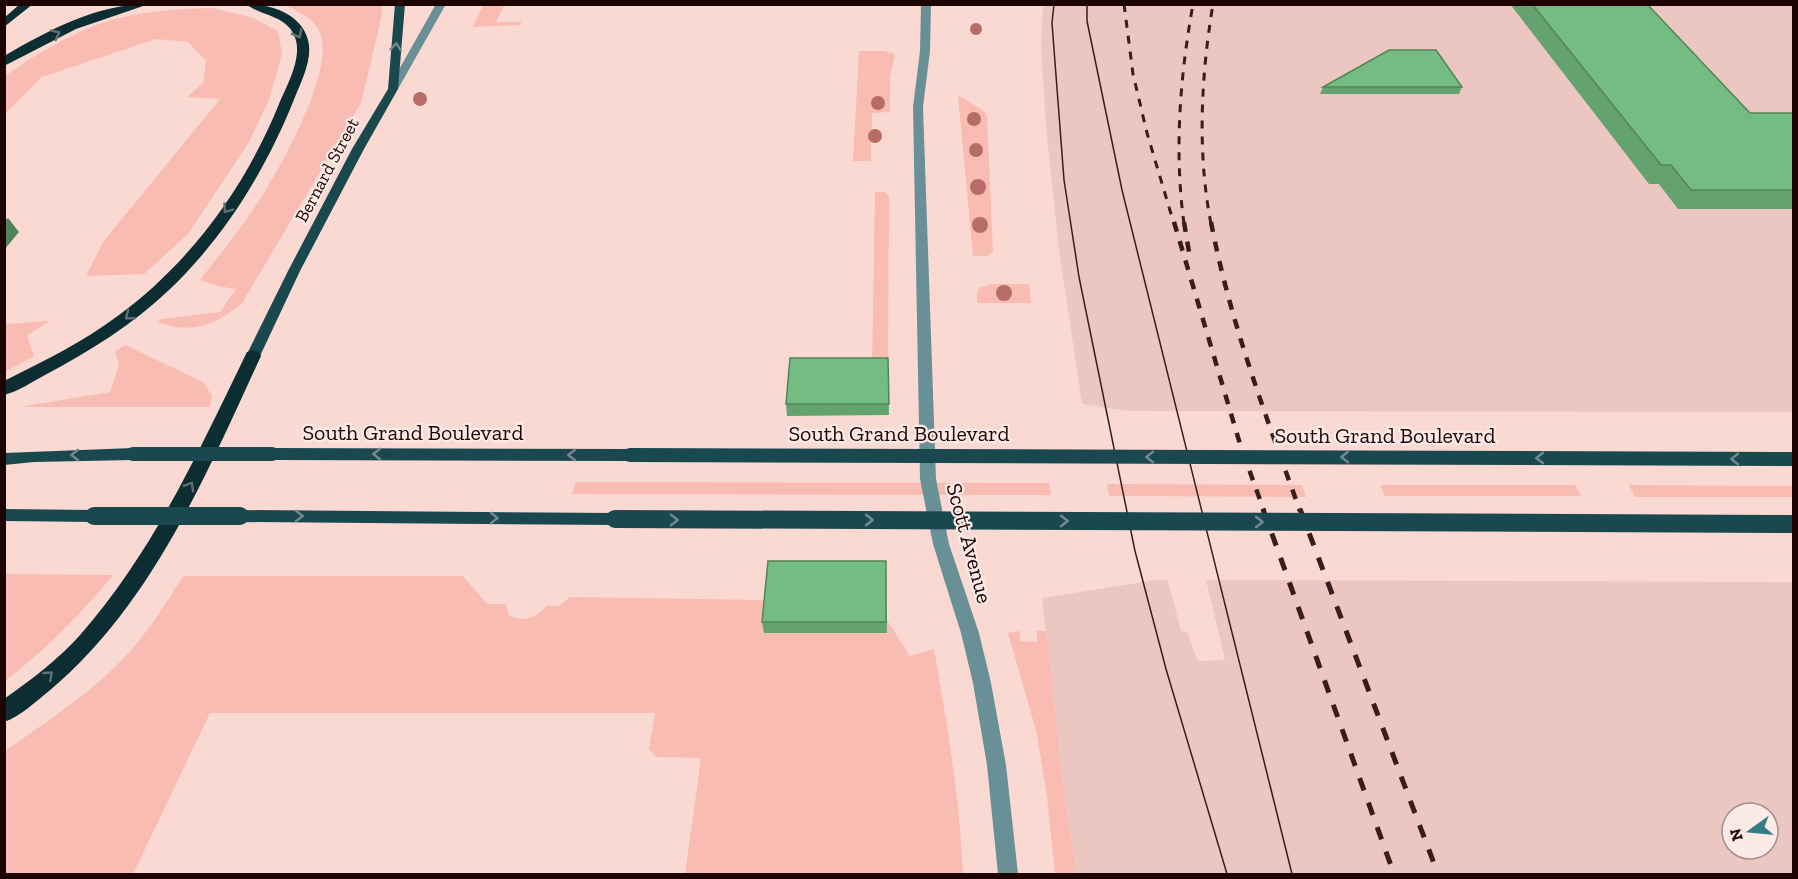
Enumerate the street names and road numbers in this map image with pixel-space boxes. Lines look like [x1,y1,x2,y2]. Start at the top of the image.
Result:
street label: Bernard Street [290,114,364,226]
street label: South Grand Boulevard [302,419,524,446]
street label: South Grand Boulevard [788,420,1010,447]
street label: South Grand Boulevard [1274,422,1496,449]
street label: Scott Avenue [940,480,999,606]

